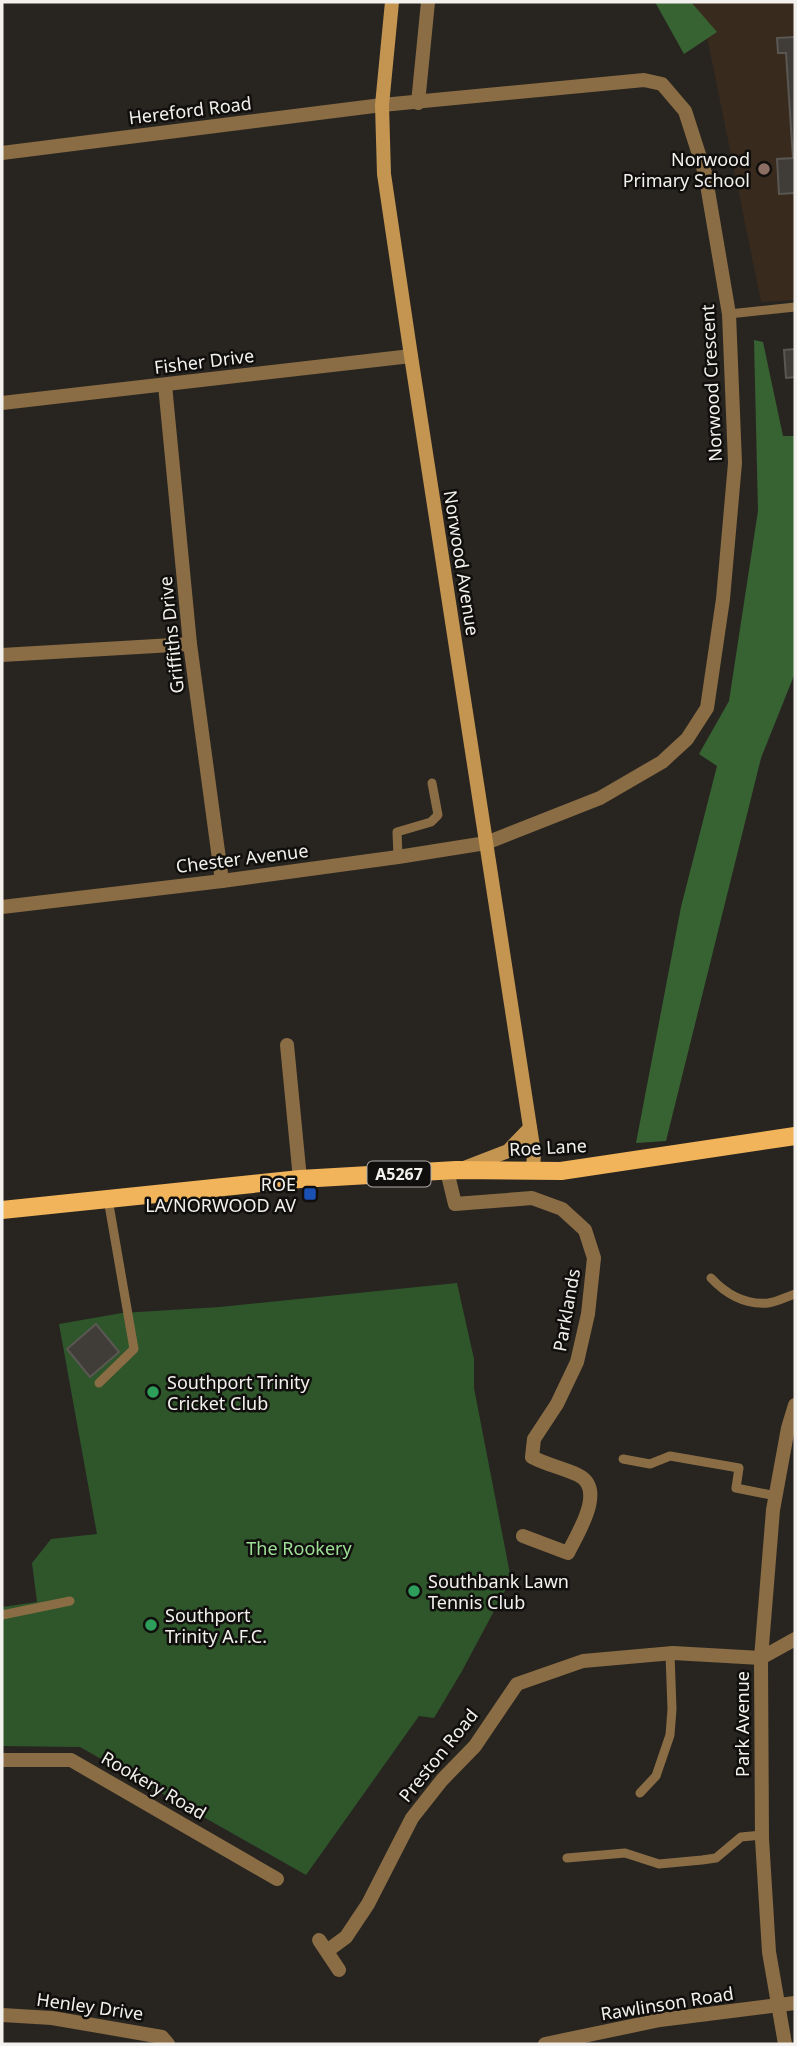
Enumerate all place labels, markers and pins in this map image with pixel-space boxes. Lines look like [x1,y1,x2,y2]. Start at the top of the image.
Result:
place label: Norwood Primary School [623,147,750,192]
marker: Norwood Primary School [756,161,772,177]
place label: ROE LA/NORWOOD AV [145,1172,296,1217]
marker: ROE LA/NORWOOD AV [302,1186,318,1202]
place label: Southport Trinity Cricket Club [167,1370,311,1415]
marker: Southport Trinity Cricket Club [145,1384,161,1400]
place label: Southbank Lawn Tennis Club [428,1569,569,1614]
marker: Southbank Lawn Tennis Club [406,1583,422,1599]
place label: Southport Trinity A.F.C. [165,1603,267,1648]
marker: Southport Trinity A.F.C. [143,1617,159,1633]

